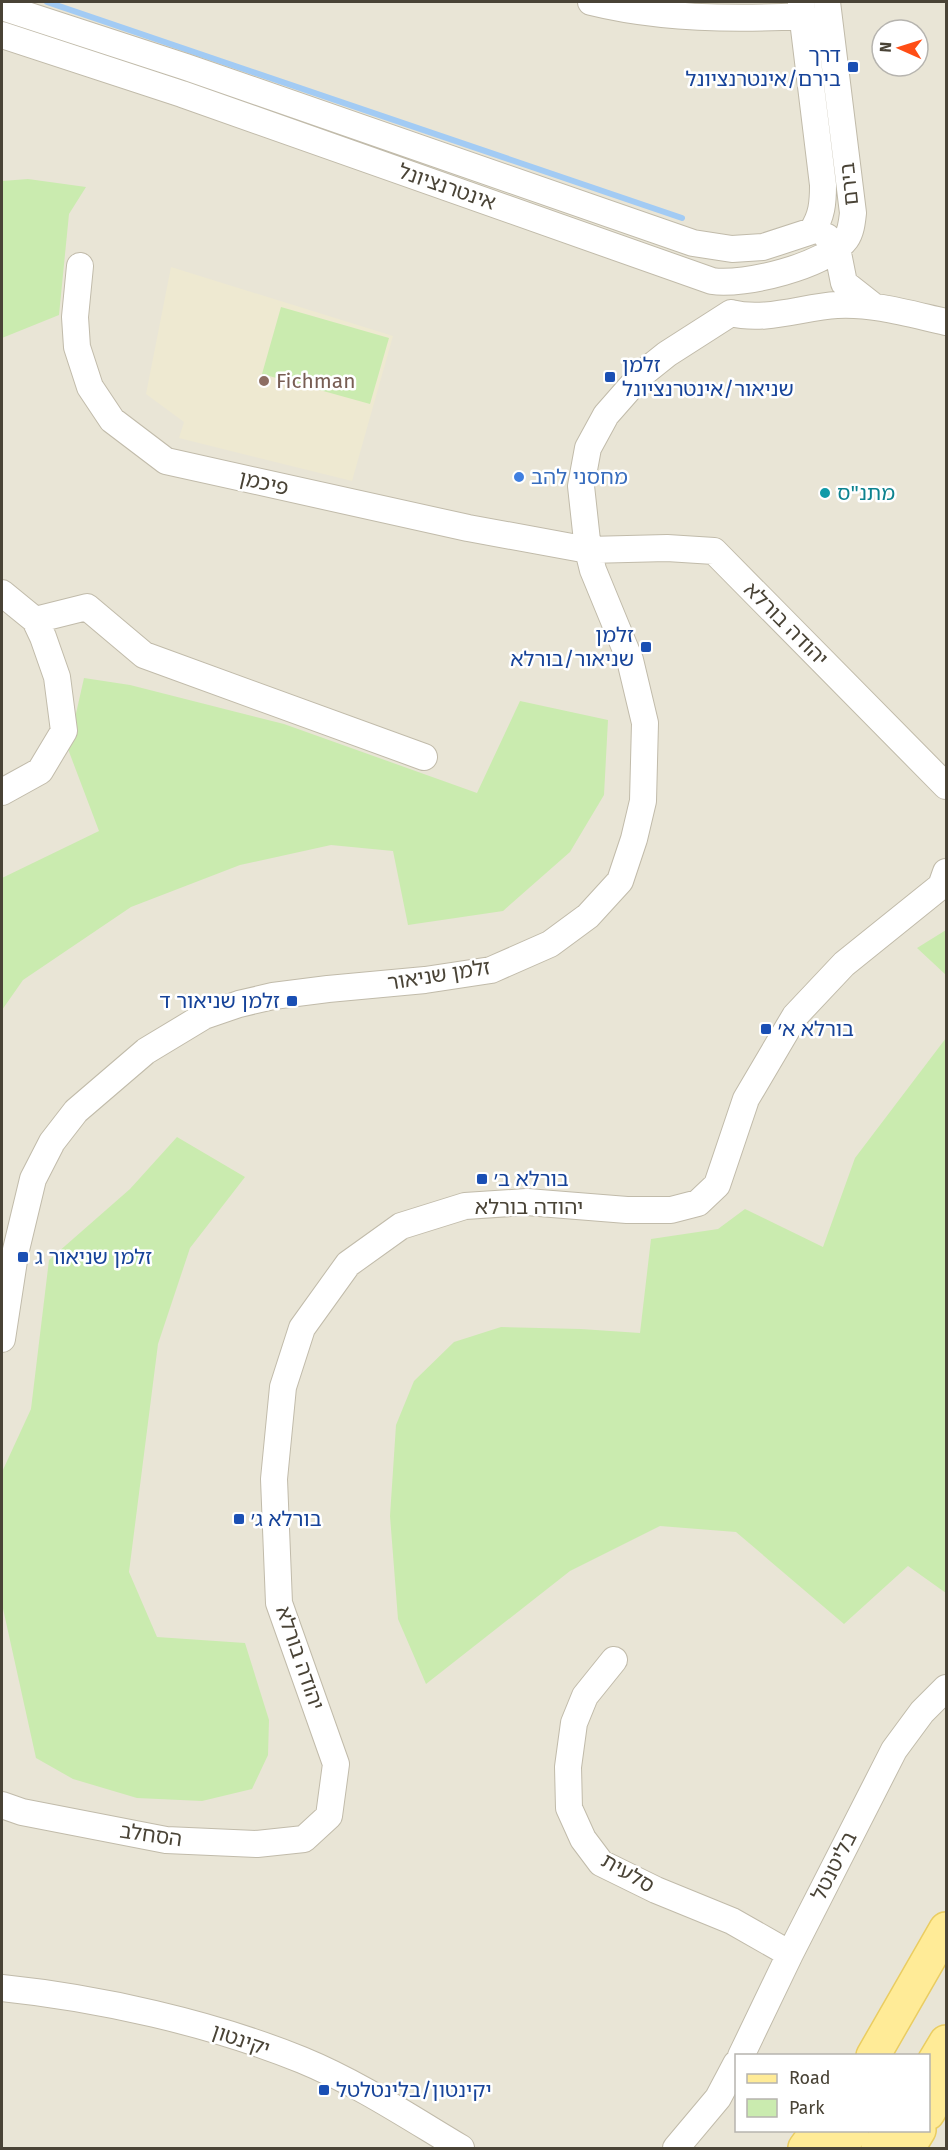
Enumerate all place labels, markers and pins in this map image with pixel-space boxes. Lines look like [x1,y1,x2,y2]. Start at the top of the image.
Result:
place label: דרך בירם/אינטרנציונל [686,42,841,92]
marker: דרך בירם/אינטרנציונל [846,60,860,74]
place label: זלמן שניאור/אינטרנציונל [622,352,794,402]
place label: Fichman [276,368,356,394]
marker: זלמן שניאור/אינטרנציונל [603,370,617,384]
marker: Fichman [257,374,271,388]
place label: מחסני להב [531,464,628,490]
marker: מחסני להב [512,470,526,484]
place label: מתנ"ס [837,480,895,506]
marker: מתנ"ס [818,486,832,500]
place label: זלמן שניאור/בורלא [510,622,634,672]
marker: זלמן שניאור/בורלא [639,640,653,654]
place label: זלמן שניאור ד [159,988,280,1014]
marker: זלמן שניאור ד [285,994,299,1008]
place label: בורלא א׳ [778,1016,854,1042]
marker: בורלא א׳ [759,1022,773,1036]
place label: בורלא ב׳ [494,1166,569,1192]
marker: בורלא ב׳ [475,1172,489,1186]
place label: זלמן שניאור ג [35,1244,152,1270]
marker: זלמן שניאור ג [16,1250,30,1264]
place label: בורלא ג׳ [251,1506,322,1532]
marker: בורלא ג׳ [232,1512,246,1526]
place label: יקינטון/בלינטלטל [336,2077,492,2103]
marker: יקינטון/בלינטלטל [317,2083,331,2097]

